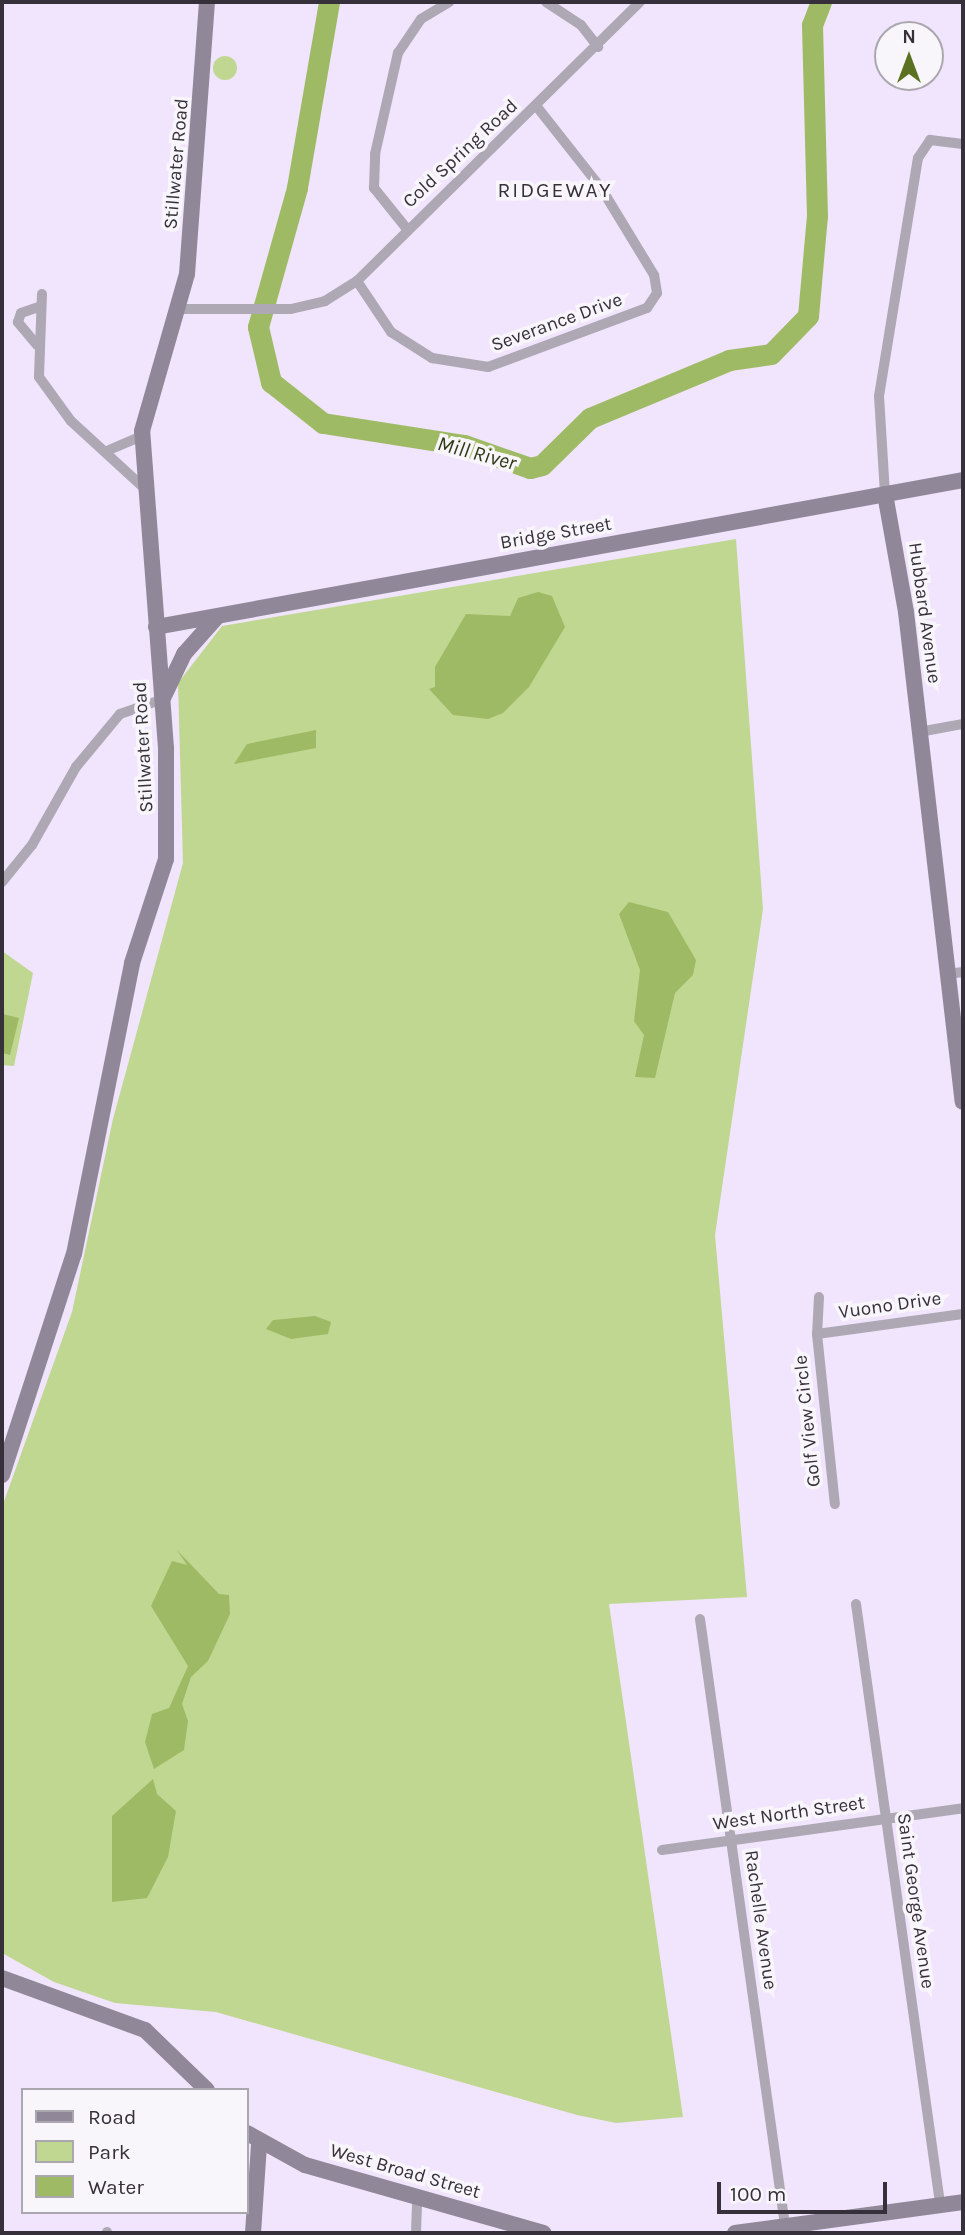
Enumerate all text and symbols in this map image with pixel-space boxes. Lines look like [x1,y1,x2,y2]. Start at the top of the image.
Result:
north arrow [874,21,944,91]
text: N [902,26,916,48]
street label: Cold Spring Road [399,95,523,213]
street label: Stillwater Road [160,98,194,230]
district label: RIDGEWAY [498,177,612,203]
street label: Severance Drive [488,289,626,357]
water label: Mill River [435,430,519,476]
street label: Bridge Street [499,513,613,555]
street label: Hubbard Avenue [903,541,945,685]
street label: Stillwater Road [129,681,159,813]
street label: Vuono Drive [837,1288,943,1324]
street label: Golf View Circle [790,1354,826,1488]
street label: West North Street [712,1792,866,1836]
street label: Saint George Avenue [891,1812,939,1990]
street label: Rachelle Avenue [739,1849,781,1991]
legend [21,2088,248,2214]
text: Road [88,2105,136,2129]
text: Park [88,2140,131,2164]
street label: West Broad Street [327,2140,483,2204]
scale bar [720,2168,890,2212]
text: Water [88,2175,144,2199]
text: 100 m [730,2182,787,2206]

